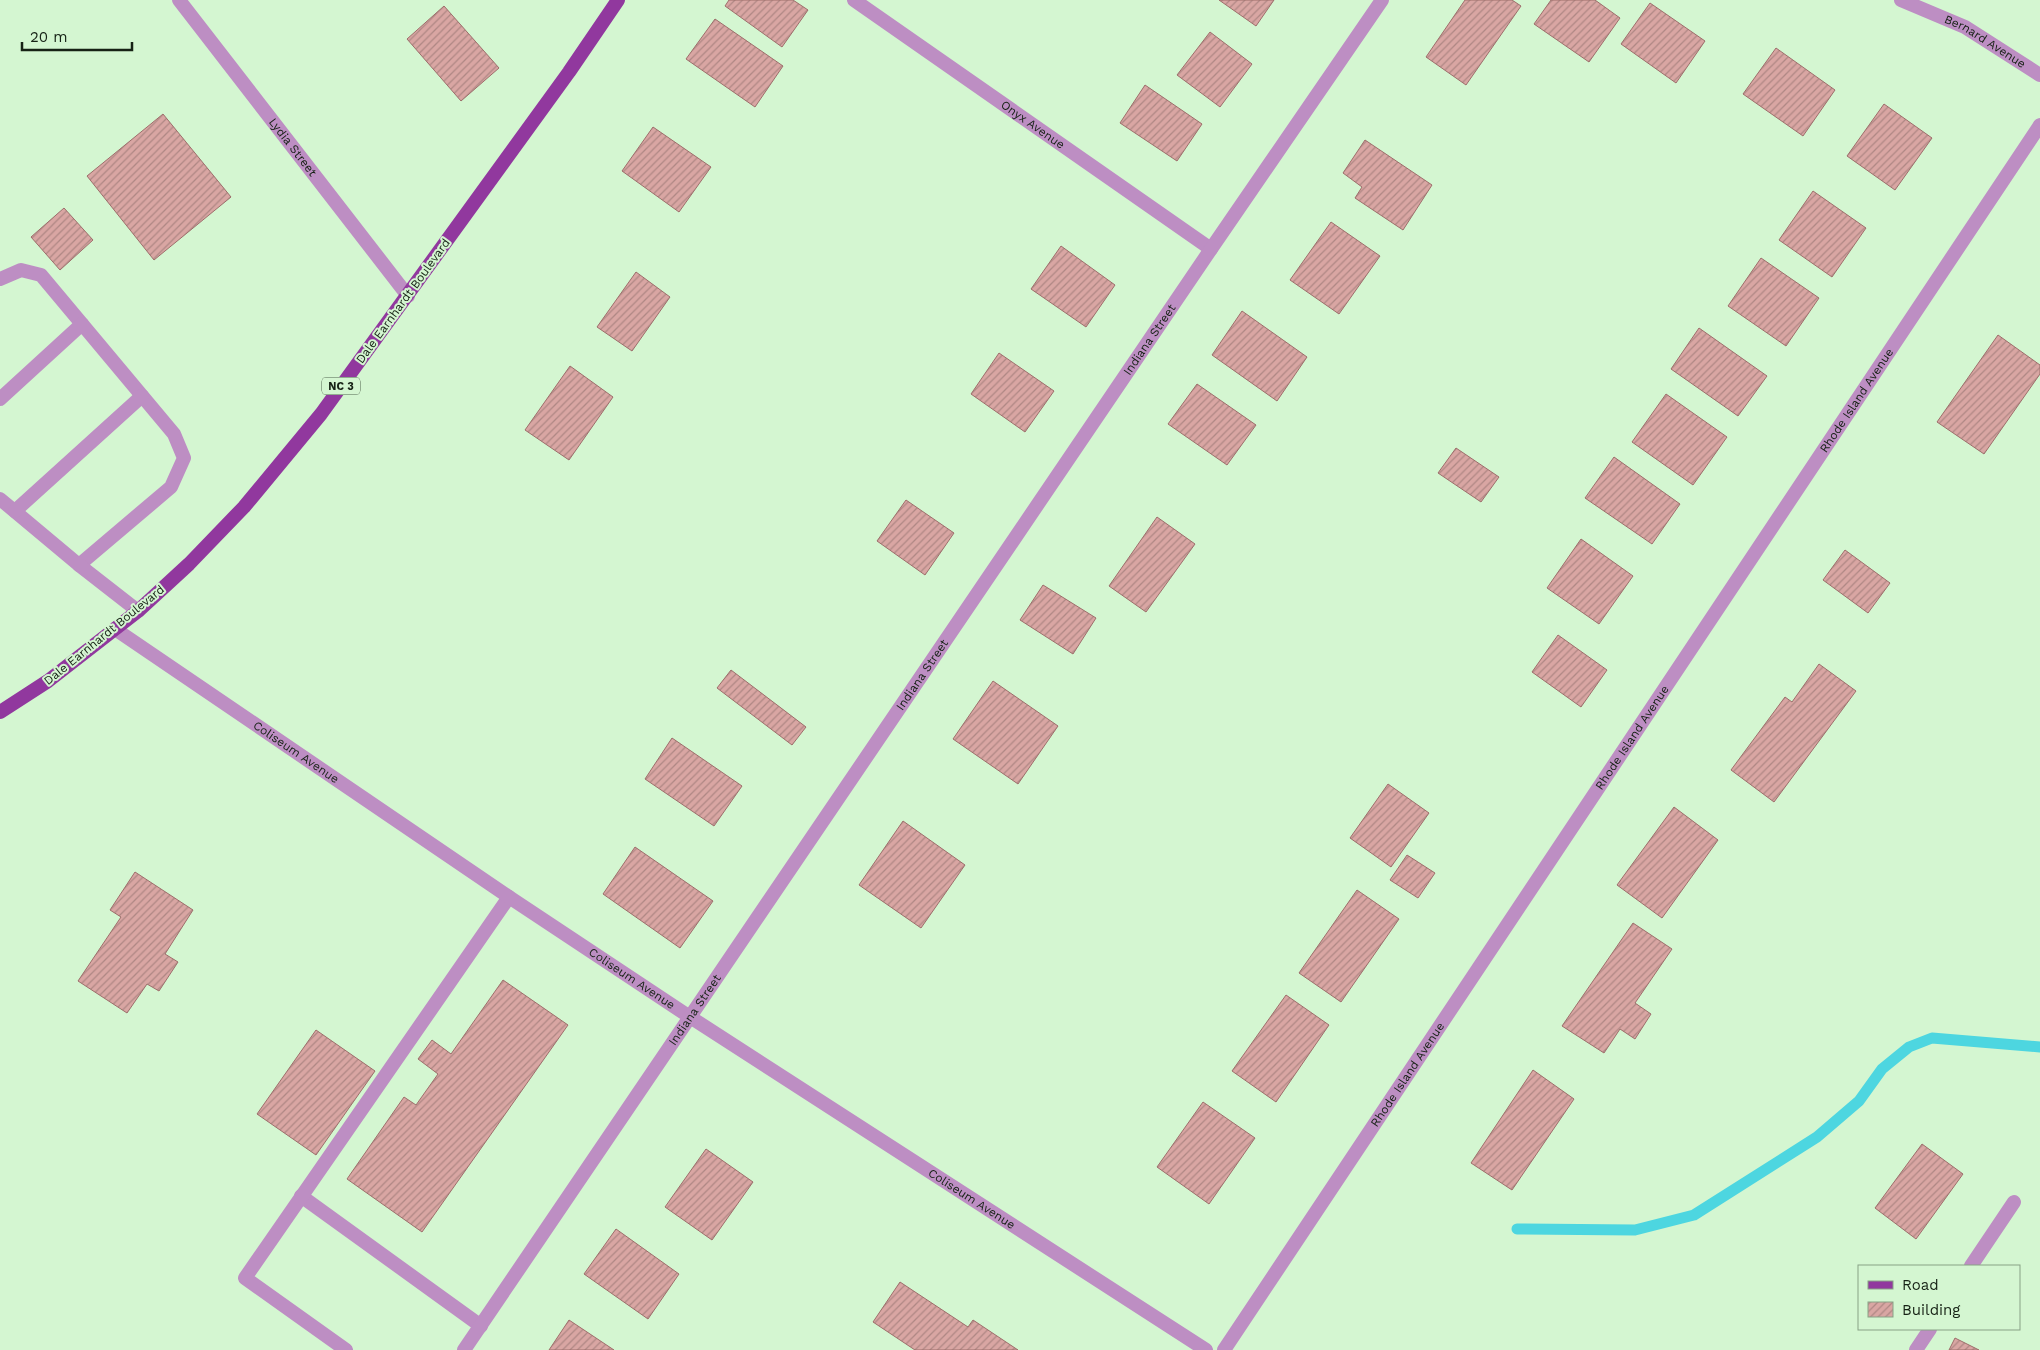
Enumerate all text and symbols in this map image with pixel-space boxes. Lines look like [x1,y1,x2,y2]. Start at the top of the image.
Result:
street label: Bernard Avenue [1942,12,2028,71]
scale bar [22,20,132,52]
text: 20 m [30,28,68,46]
street label: Onyx Avenue [998,98,1067,152]
street label: Lydia Street [266,115,320,179]
street label: Dale Earnhardt Boulevard [353,236,453,366]
street label: Indiana Street [1121,301,1179,378]
street label: Rhode Island Avenue [1817,345,1896,455]
road number: NC 3 [322,378,360,394]
street label: Dale Earnhardt Boulevard [41,582,167,688]
street label: Indiana Street [893,637,951,713]
street label: Rhode Island Avenue [1592,683,1672,792]
street label: Coliseum Avenue [251,718,342,786]
street label: Coliseum Avenue [586,945,678,1012]
street label: Indiana Street [666,972,724,1048]
street label: Rhode Island Avenue [1368,1020,1447,1129]
street label: Coliseum Avenue [926,1166,1018,1232]
legend [1858,1265,2020,1330]
text: Road [1902,1276,1939,1294]
text: Building [1902,1301,1960,1319]

